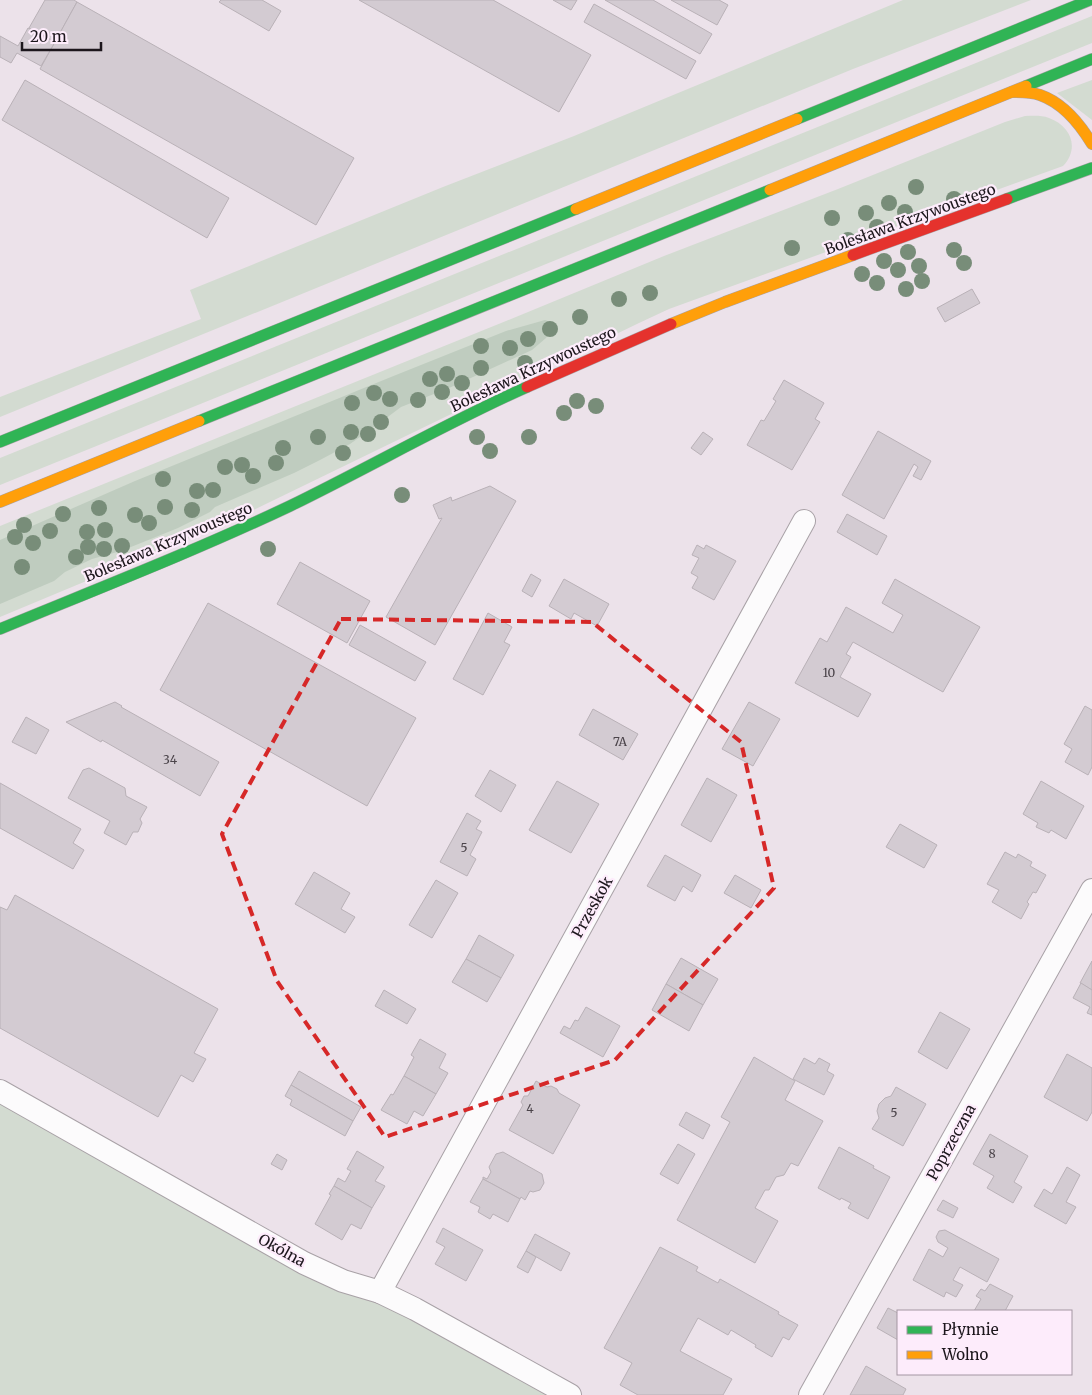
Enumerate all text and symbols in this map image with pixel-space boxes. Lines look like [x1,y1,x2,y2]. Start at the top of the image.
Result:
scale bar [22,20,101,52]
text: 20 m [30,27,67,46]
street label: Bolesława Krzywoustego [822,179,998,259]
street label: Bolesława Krzywoustego [447,322,619,416]
street label: Bolesława Krzywoustego [81,498,255,586]
house number: 10 [823,665,836,680]
house number: 7A [613,734,628,749]
house number: 34 [163,752,178,767]
house number: 5 [460,840,468,855]
street label: Przeskok [567,873,617,941]
house number: 4 [526,1101,534,1116]
street label: Poprzeczna [922,1101,980,1183]
house number: 5 [890,1105,898,1120]
house number: 8 [988,1146,996,1161]
street label: Okólna [255,1229,309,1271]
legend [897,1310,1072,1375]
text: Płynnie [942,1320,999,1339]
text: Wolno [941,1345,989,1364]

